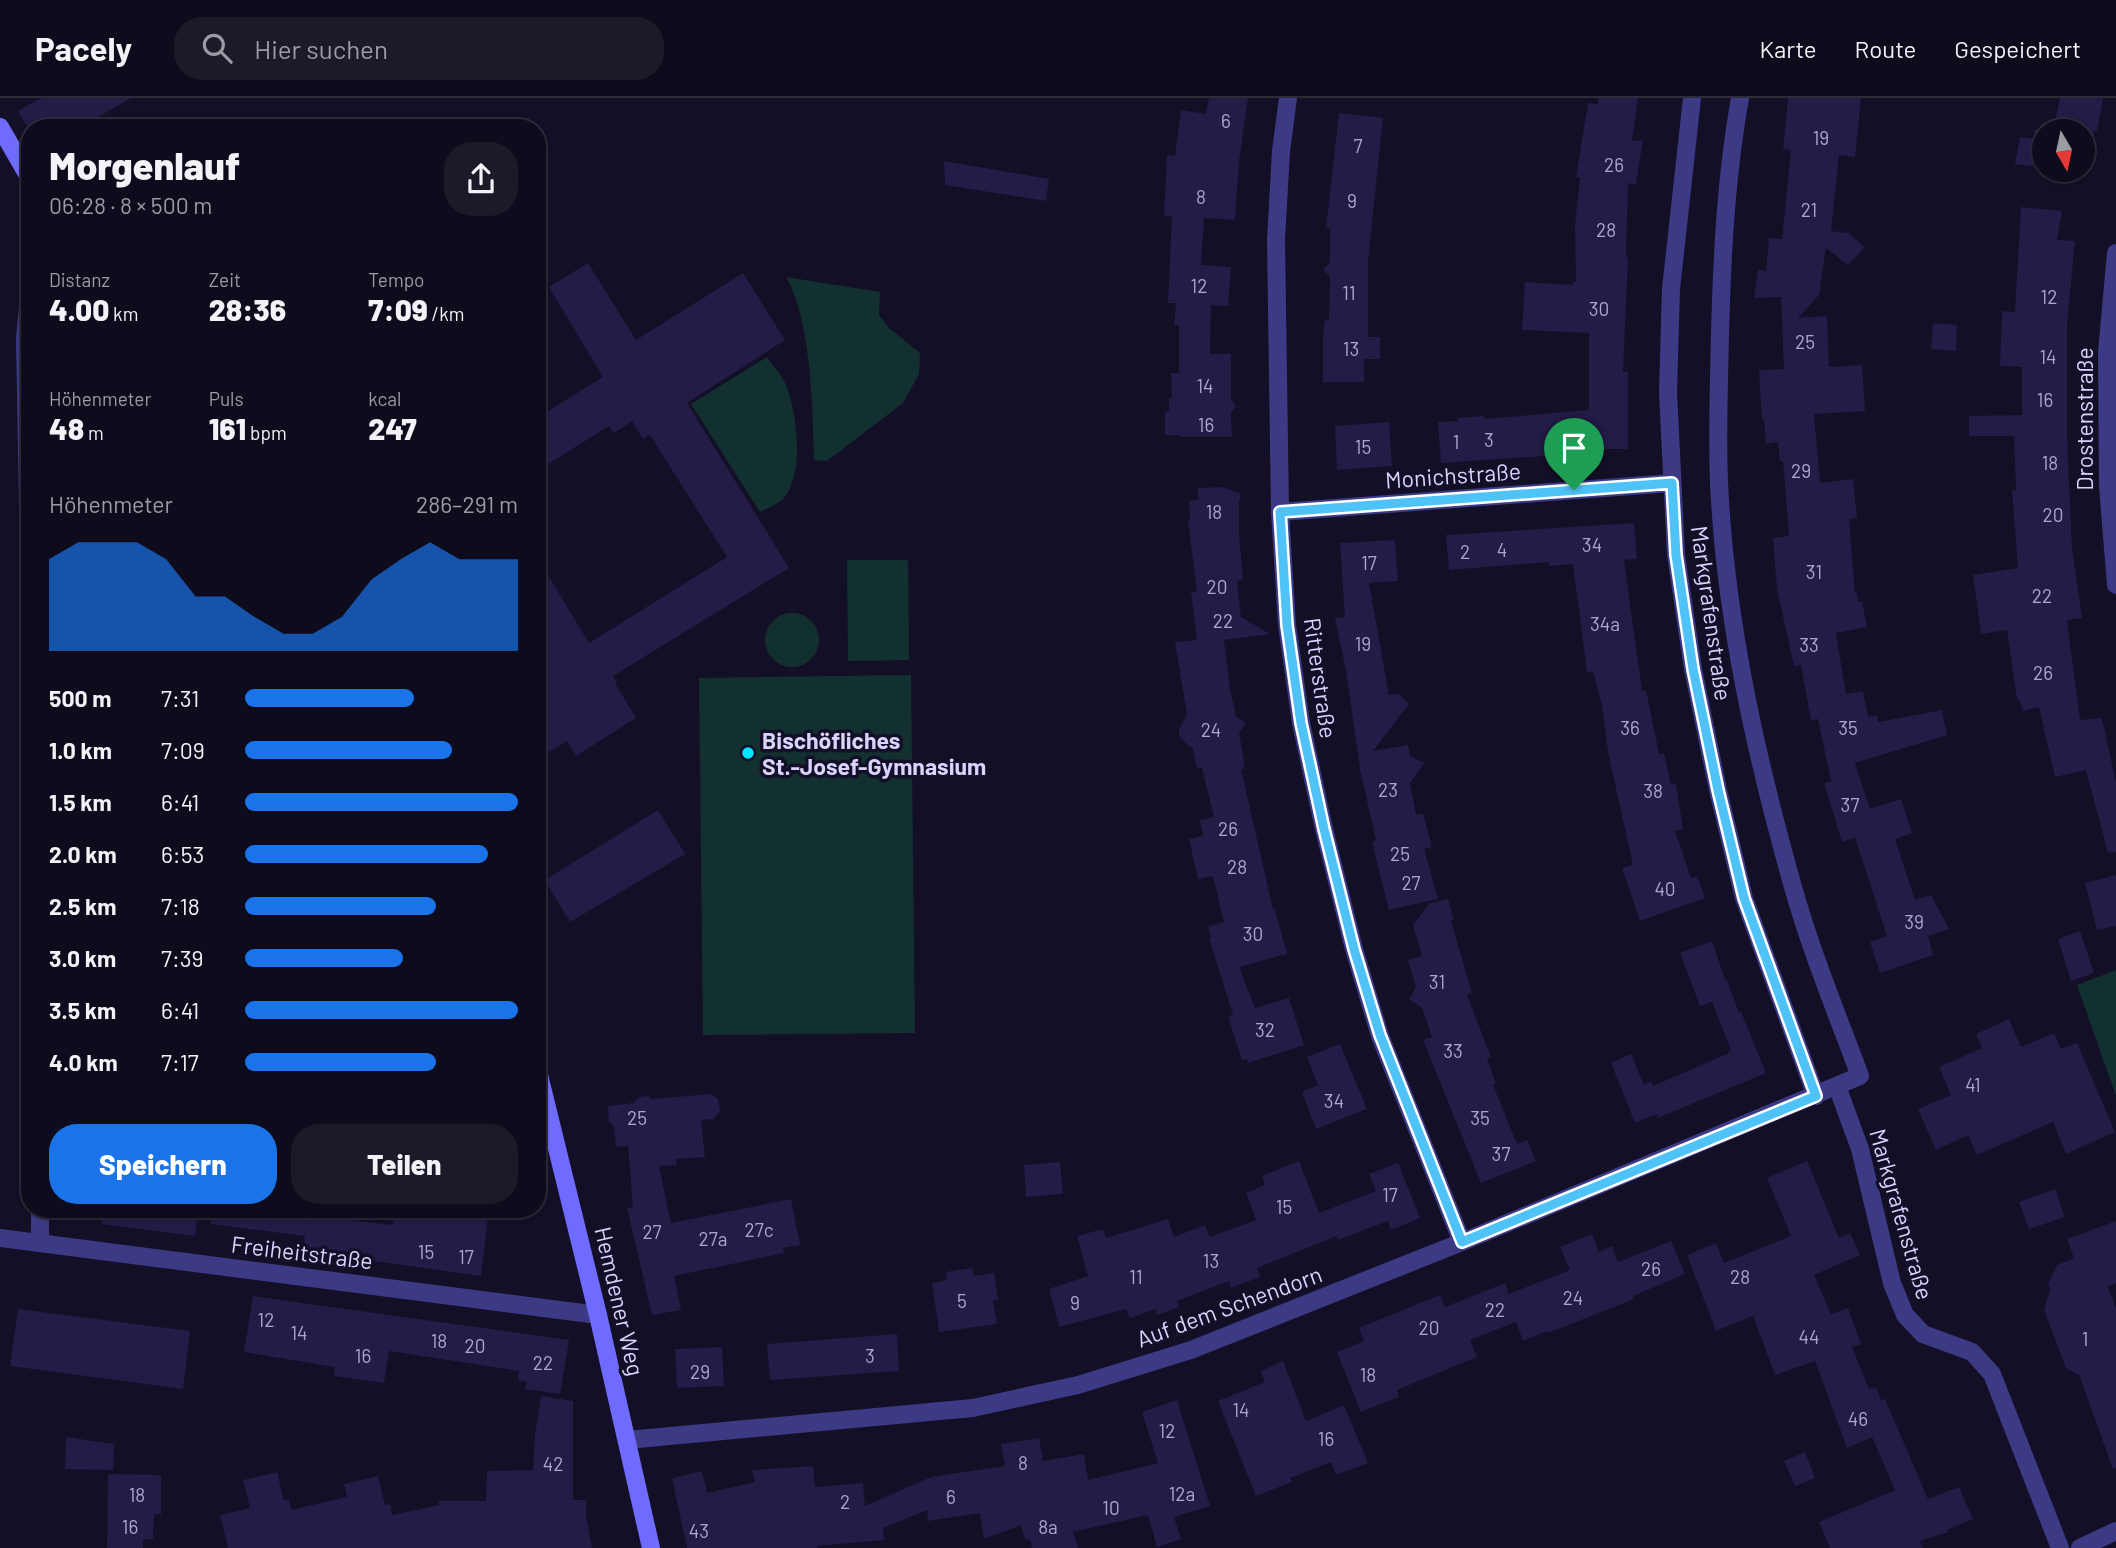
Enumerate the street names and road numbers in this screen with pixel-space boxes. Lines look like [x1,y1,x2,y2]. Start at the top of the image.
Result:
street label: Drostenstraße [2070,347,2098,491]
street label: Monichstraße [1384,456,1522,494]
street label: Markgrafenstraße [1686,524,1738,702]
street label: Ritterstraße [1299,616,1343,740]
street label: Markgrafenstraße [1864,1125,1940,1303]
street label: Hemdener Weg [589,1224,651,1378]
street label: Freiheitstraße [230,1229,374,1275]
street label: Auf dem Schendorn [1132,1259,1326,1353]

